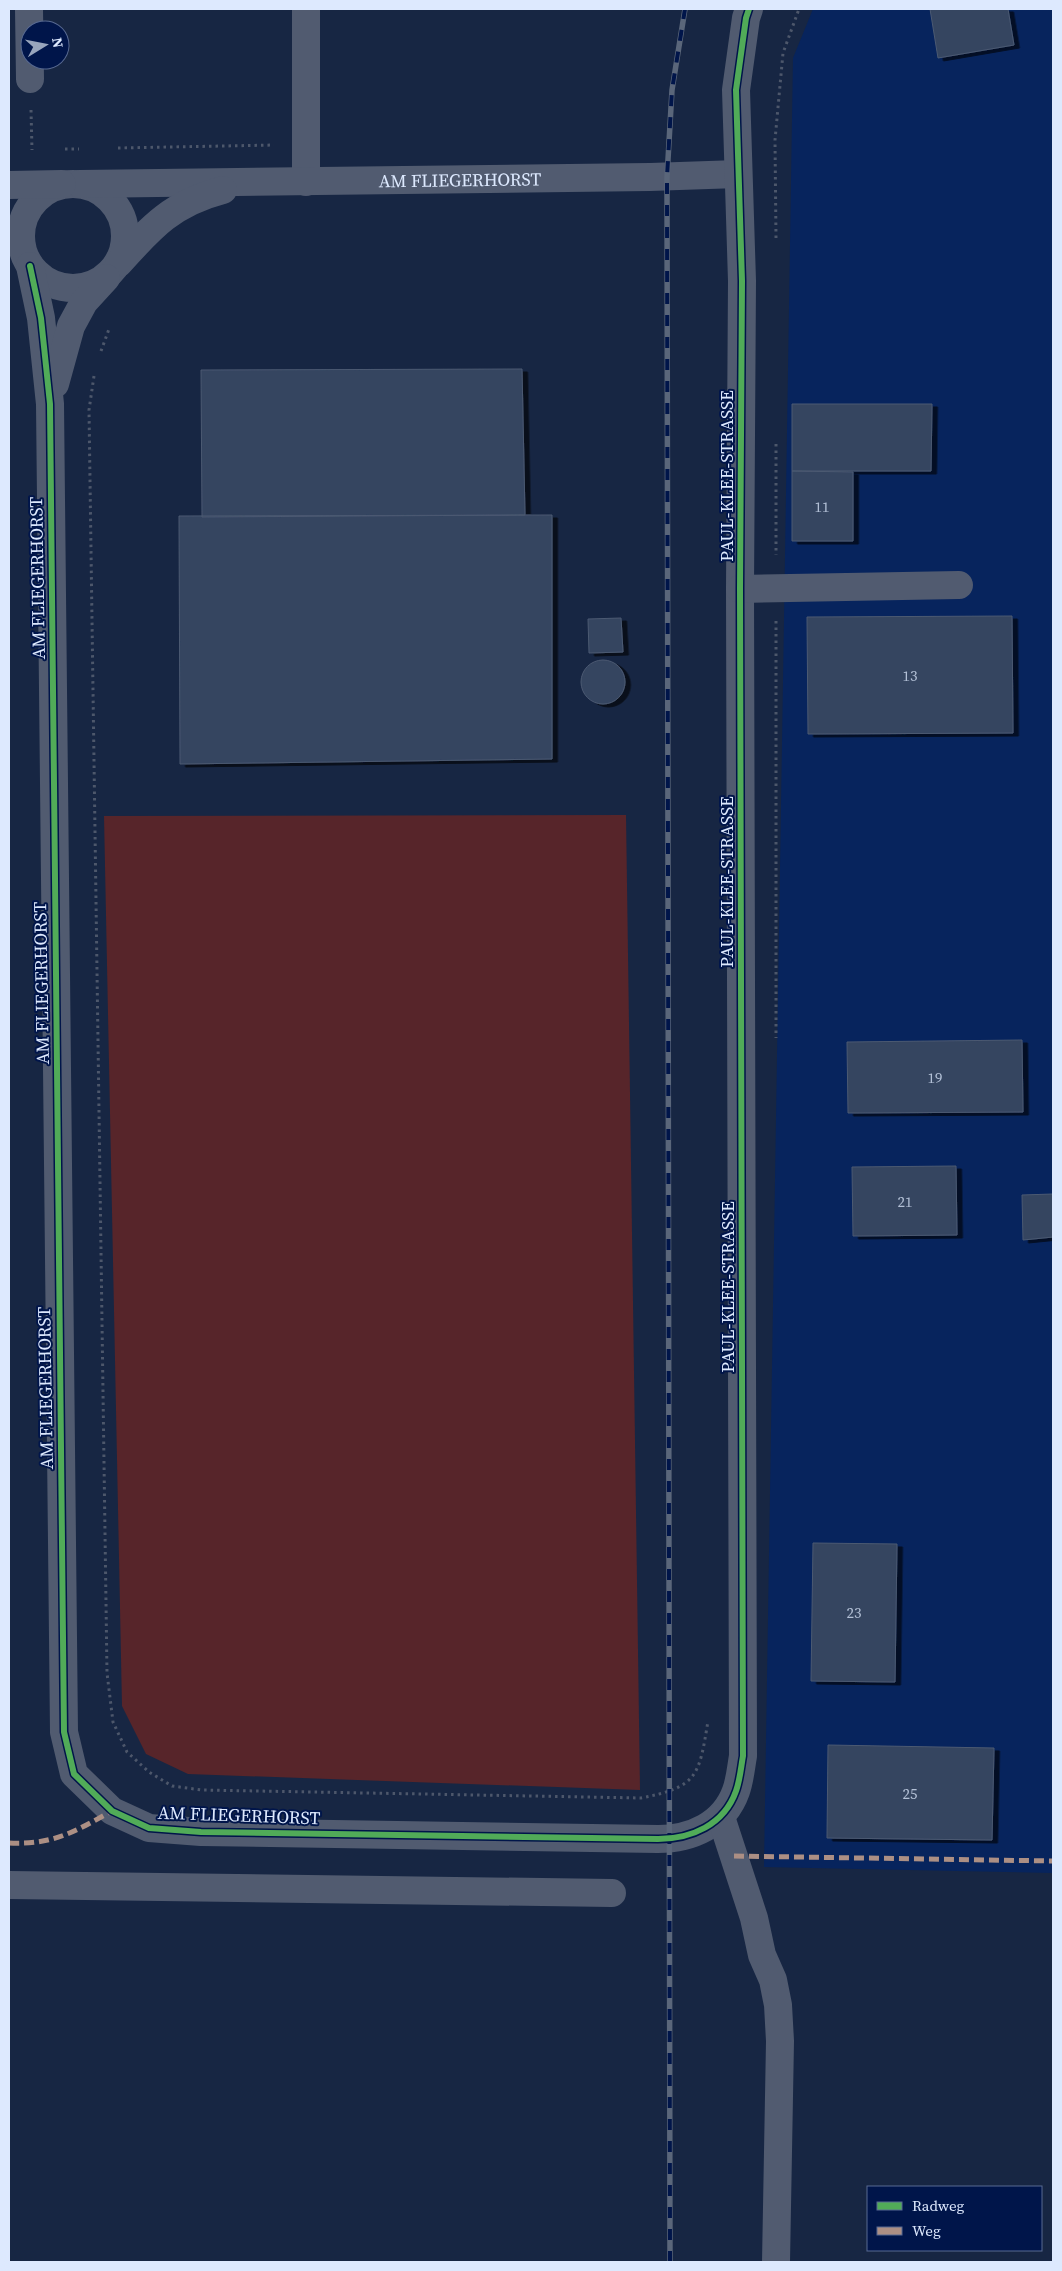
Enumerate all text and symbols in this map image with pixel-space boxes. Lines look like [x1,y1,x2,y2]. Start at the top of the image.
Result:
north arrow [20,20,70,70]
text: N [47,36,69,50]
street label: AM FLIEGERHORST [378,166,542,193]
street label: PAUL-KLEE-STRASSE [714,390,739,562]
street label: AM FLIEGERHORST [23,496,51,660]
house number: 11 [814,496,830,517]
house number: 13 [902,665,918,686]
street label: PAUL-KLEE-STRASSE [714,796,739,968]
street label: AM FLIEGERHORST [27,901,55,1065]
house number: 19 [927,1067,943,1088]
house number: 21 [897,1191,913,1212]
street label: PAUL-KLEE-STRASSE [715,1201,740,1373]
street label: AM FLIEGERHORST [31,1306,59,1470]
house number: 23 [846,1602,862,1623]
house number: 25 [902,1783,918,1804]
street label: AM FLIEGERHORST [157,1800,321,1830]
legend [867,2186,1042,2251]
text: Radweg [912,2195,965,2216]
text: Weg [912,2220,941,2241]

